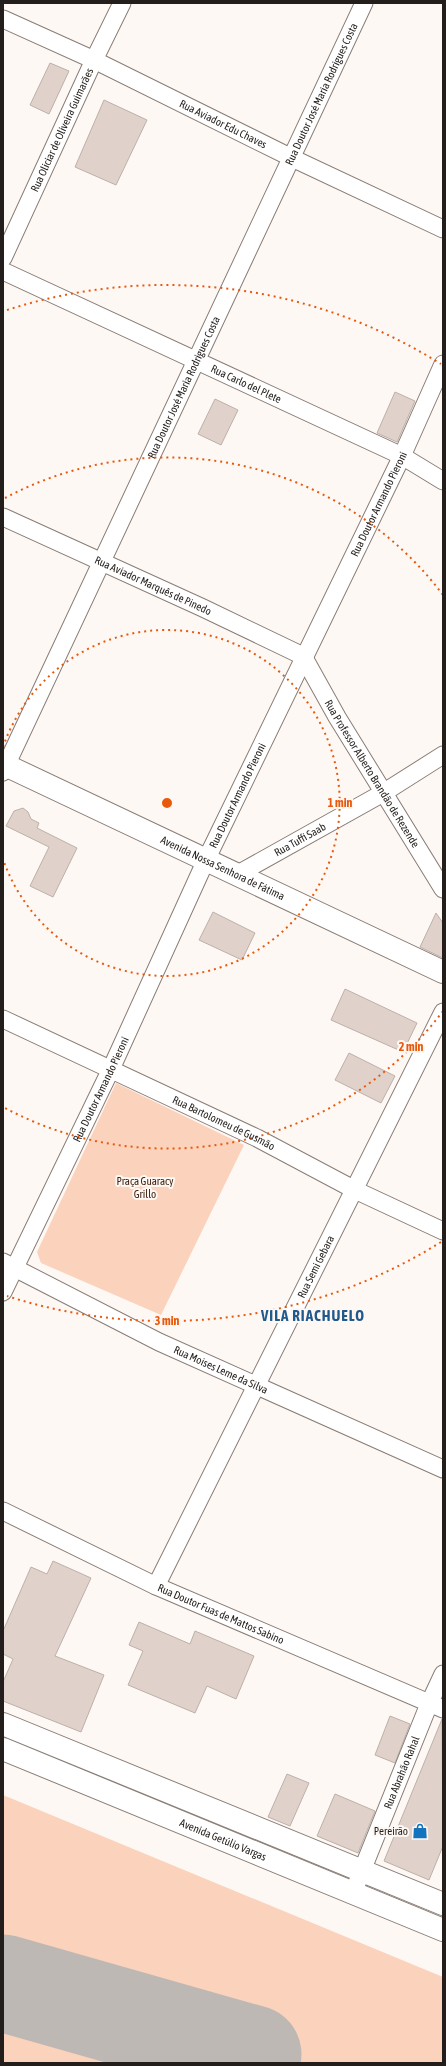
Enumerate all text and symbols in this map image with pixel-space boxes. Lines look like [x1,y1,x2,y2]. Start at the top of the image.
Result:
street label: Rua Doutor José Maria Rodrigues Costa [283,21,360,167]
street label: Rua Oliciar de Oliveira Guimarães [28,66,96,194]
street label: Rua Aviador Edu Chaves [178,97,269,151]
street label: Rua Doutor José Maria Rodrigues Costa [145,314,222,460]
street label: Rua Carlo del Plete [209,362,283,405]
street label: Rua Doutor Armando Pieroni [348,450,409,558]
street label: Rua Aviador Marquês de Pinedo [93,554,214,617]
street label: Rua Professor Alberto Brandão de Rezende [323,698,422,850]
street label: Rua Doutor Armando Pieroni [207,741,268,850]
centre of rings [160,796,174,810]
text: 1 min [328,796,352,810]
street label: Rua Tuffi Saab [272,820,328,859]
street label: Avenida Nossa Senhora de Fátima [159,833,287,902]
street label: Rua Doutor Armando Pieroni [71,1035,131,1144]
text: 2 min [399,1040,423,1054]
street label: Rua Bartolomeu de Gusmão [171,1093,277,1152]
park label: Praça Guaracy Grillo [116,1175,174,1200]
street label: Rua Semi Gebara [295,1233,336,1300]
district label: VILA RIACHUELO [260,1307,365,1324]
text: 3 min [155,1314,179,1328]
street label: Rua Moises Leme da Silva [172,1343,270,1396]
street label: Rua Doutor Fuas de Mattos Sabino [156,1581,286,1646]
street label: Rua Abrahão Rahal [381,1734,422,1811]
street label: Avenida Getúlio Vargas [178,1816,268,1863]
shop icon: Pereirão [411,1822,429,1840]
place label: Pereirão [374,1825,408,1837]

